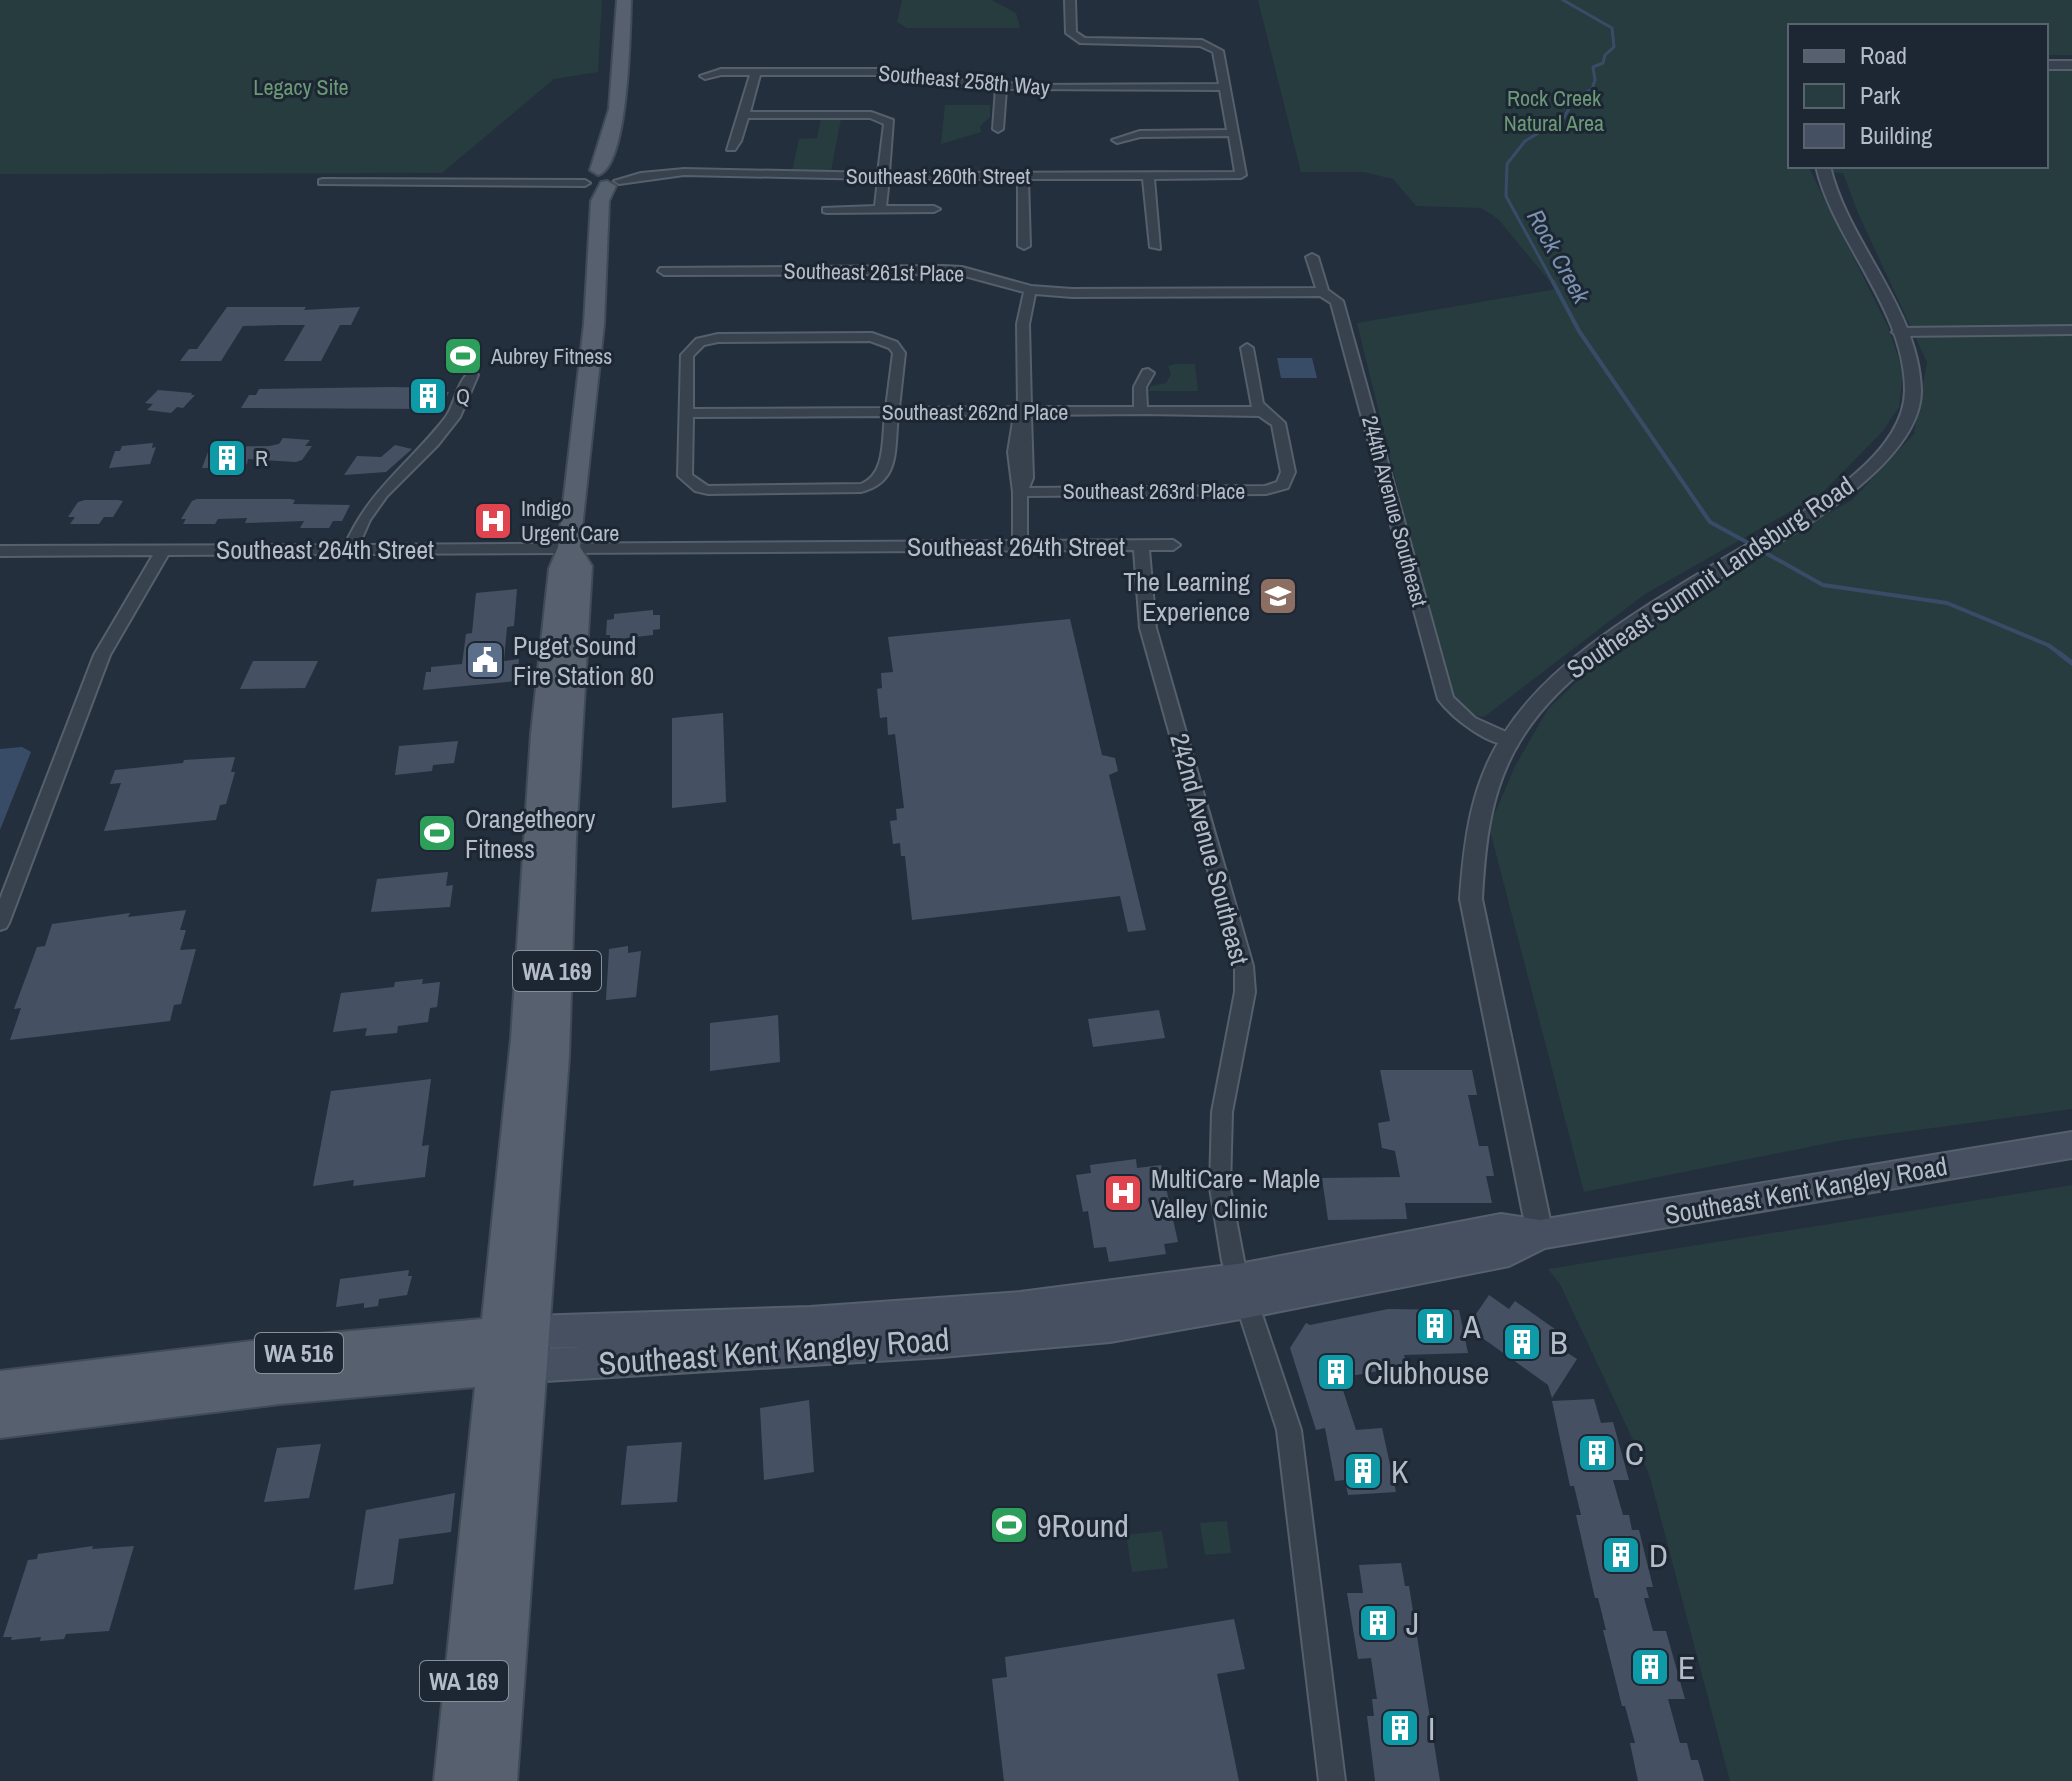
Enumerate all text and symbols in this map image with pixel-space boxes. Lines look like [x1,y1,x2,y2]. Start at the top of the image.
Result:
legend [1788,24,2048,168]
text: Road [1860,39,1907,71]
street label: Southeast 258th Way [877,58,1051,102]
park label: Legacy Site [253,72,349,102]
text: Park [1860,79,1901,111]
park label: Rock Creek Natural Area [1504,83,1604,138]
text: Building [1860,119,1932,151]
street label: Southeast 260th Street [846,161,1030,191]
water label: Rock Creek [1520,203,1598,310]
street label: Southeast 261st Place [783,255,965,289]
sports icon: Aubrey Fitness [442,335,484,377]
place label: Aubrey Fitness [490,341,612,371]
building icon: Q [407,375,449,417]
place label: Q [456,381,470,411]
street label: Southeast 262nd Place [882,397,1068,427]
street label: 244th Avenue Southeast [1355,412,1435,610]
building icon: R [206,437,248,479]
place label: R [255,443,268,473]
street label: Southeast Summit Landsburg Road [1560,468,1860,686]
street label: Southeast 263rd Place [1063,476,1245,506]
place label: Indigo Urgent Care [521,493,619,548]
hospital icon: Indigo Urgent Care [472,500,514,542]
street label: Southeast 264th Street [907,529,1125,564]
street label: Southeast 264th Street [216,532,434,567]
place label: The Learning Experience [1123,564,1250,629]
school or university icon: The Learning Experience [1257,575,1299,617]
place label: Puget Sound Fire Station 80 [513,628,654,693]
public building icon: Puget Sound Fire Station 80 [464,639,506,681]
street label: 242nd Avenue Southeast [1162,730,1258,969]
place label: Orangetheory Fitness [465,801,596,866]
sports icon: Orangetheory Fitness [416,812,458,854]
road number: WA 169 [513,951,601,991]
street label: Southeast Kent Kangley Road [1662,1148,1950,1232]
place label: MultiCare - Maple Valley Clinic [1151,1161,1320,1226]
hospital icon: MultiCare - Maple Valley Clinic [1102,1172,1144,1214]
building icon: A [1414,1305,1456,1347]
place label: A [1462,1305,1481,1348]
street label: Southeast Kent Kangley Road [597,1317,951,1385]
building icon: B [1501,1321,1543,1363]
place label: B [1550,1321,1568,1364]
road number: WA 516 [255,1333,343,1373]
building icon: Clubhouse [1315,1351,1357,1393]
place label: Clubhouse [1364,1351,1489,1394]
building icon: C [1576,1432,1618,1474]
place label: C [1625,1432,1644,1475]
building icon: K [1342,1450,1384,1492]
place label: K [1391,1450,1409,1493]
sports icon: 9Round [988,1504,1030,1546]
place label: 9Round [1037,1504,1129,1547]
building icon: D [1600,1534,1642,1576]
place label: D [1649,1534,1668,1577]
building icon: J [1357,1602,1399,1644]
place label: J [1406,1602,1419,1645]
building icon: E [1629,1646,1671,1688]
place label: E [1678,1646,1696,1689]
road number: WA 169 [420,1661,508,1701]
building icon: I [1379,1707,1421,1749]
place label: I [1428,1707,1435,1750]

